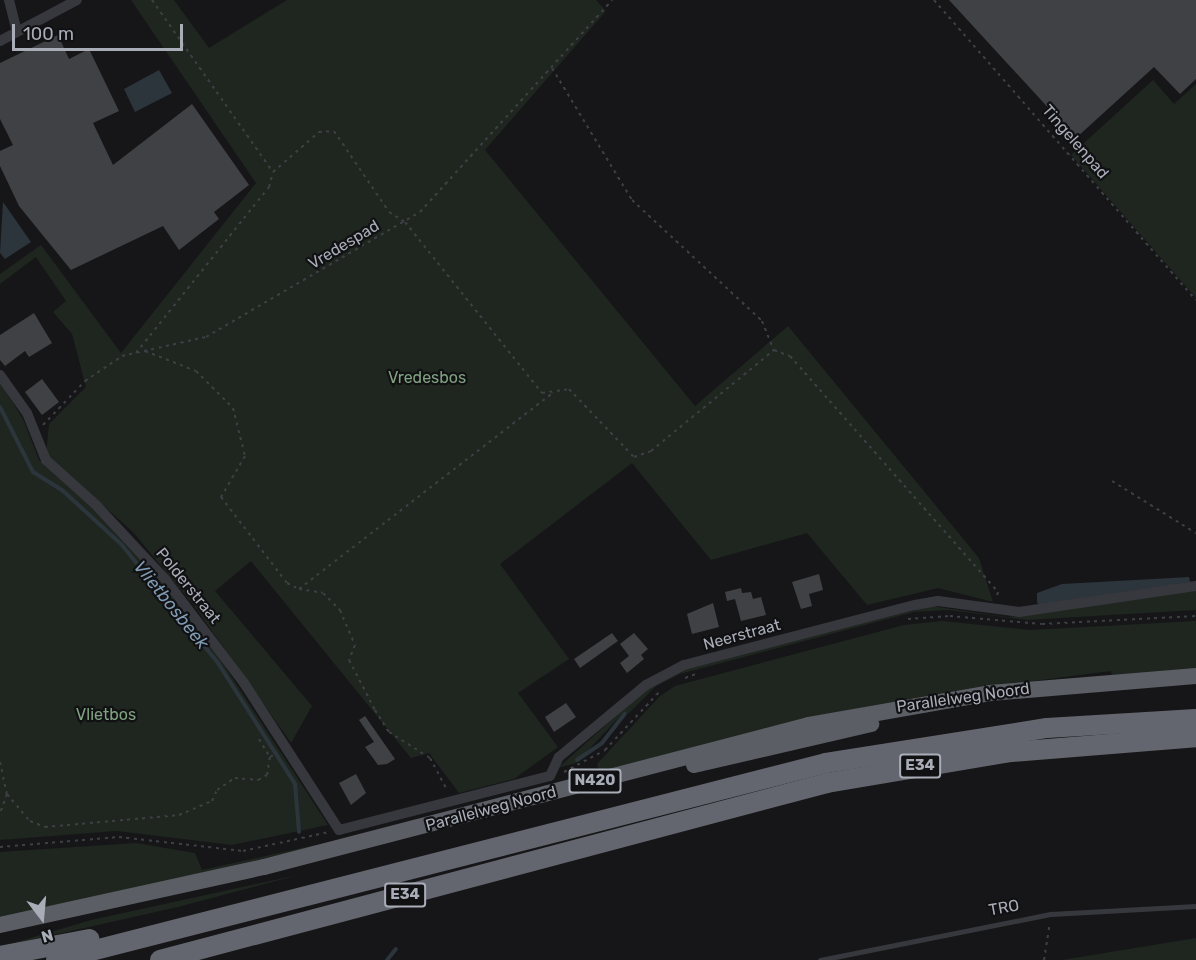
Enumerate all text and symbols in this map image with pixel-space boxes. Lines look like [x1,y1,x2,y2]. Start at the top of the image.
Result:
scale bar [15,12,186,50]
text: 100 m [23,23,74,45]
street label: Tingelenpad [1038,101,1112,183]
street label: Vredespad [305,216,383,274]
park label: Vredesbos [388,368,466,388]
street label: Polderstraat [152,544,224,628]
water label: Vlietbosbeek [129,556,213,654]
street label: Neerstraat [701,615,783,655]
street label: Parallelweg Noord [895,679,1031,717]
park label: Vlietbos [76,705,136,725]
road number: E34 [899,754,941,778]
road number: N420 [568,769,622,793]
street label: Parallelweg Noord [424,782,558,836]
road number: E34 [384,883,426,907]
north arrow [12,888,72,948]
street label: TRO [987,896,1021,920]
text: N [39,925,55,947]

